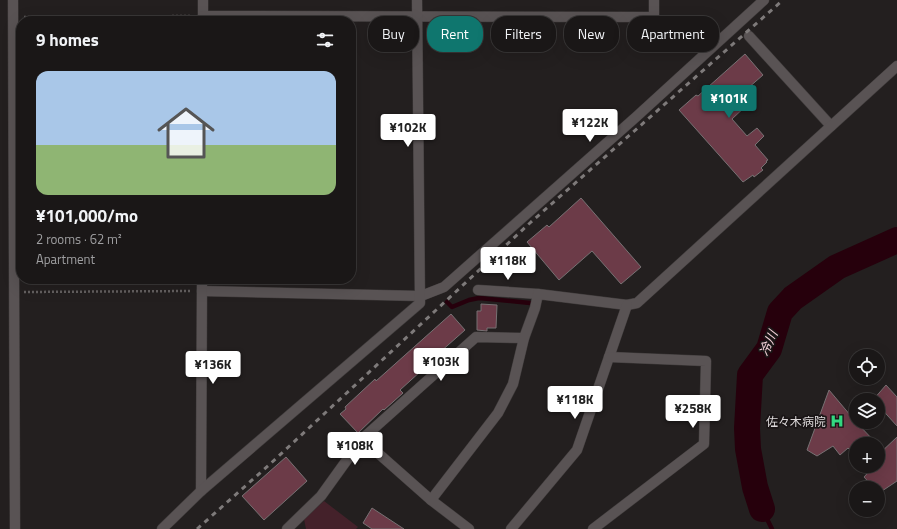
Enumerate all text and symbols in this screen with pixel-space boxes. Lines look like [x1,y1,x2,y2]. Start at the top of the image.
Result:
chip: Buy [368,16,419,52]
chip: Rent [427,16,483,52]
chip: Filters [491,16,556,52]
chip: New [564,16,619,52]
chip: Apartment [627,16,719,52]
text: 9 homes [36,27,99,53]
icon: filters [314,29,336,51]
pin: ¥101K [701,85,757,119]
text: ¥101K [711,88,747,108]
icon: home [150,97,222,169]
pin: ¥122K [562,109,618,143]
text: ¥122K [572,112,608,132]
pin: ¥102K [380,114,436,148]
text: ¥102K [390,117,426,137]
text: ¥101,000/mo [36,203,138,229]
text: 2 rooms · 62 m² [36,229,122,249]
pin: ¥118K [480,247,536,281]
text: Apartment [36,249,95,269]
text: ¥118K [490,250,526,270]
water label: 冷川 [754,325,783,359]
pin: ¥103K [413,348,469,382]
map controls [849,349,885,517]
button: locate [849,349,885,385]
pin: ¥136K [185,351,241,385]
text: ¥103K [423,351,459,371]
text: ¥136K [195,354,231,374]
pin: ¥118K [547,386,603,420]
text: ¥118K [557,389,593,409]
button: layers [849,393,885,429]
pin: ¥258K [665,395,721,429]
text: ¥258K [675,398,711,418]
place label: 佐々木病院 [766,412,826,431]
hospital icon: 佐々木病院 [829,413,845,429]
pin: ¥108K [327,432,383,466]
text: ¥108K [337,435,373,455]
button: + [849,437,885,473]
button: − [849,481,885,517]

